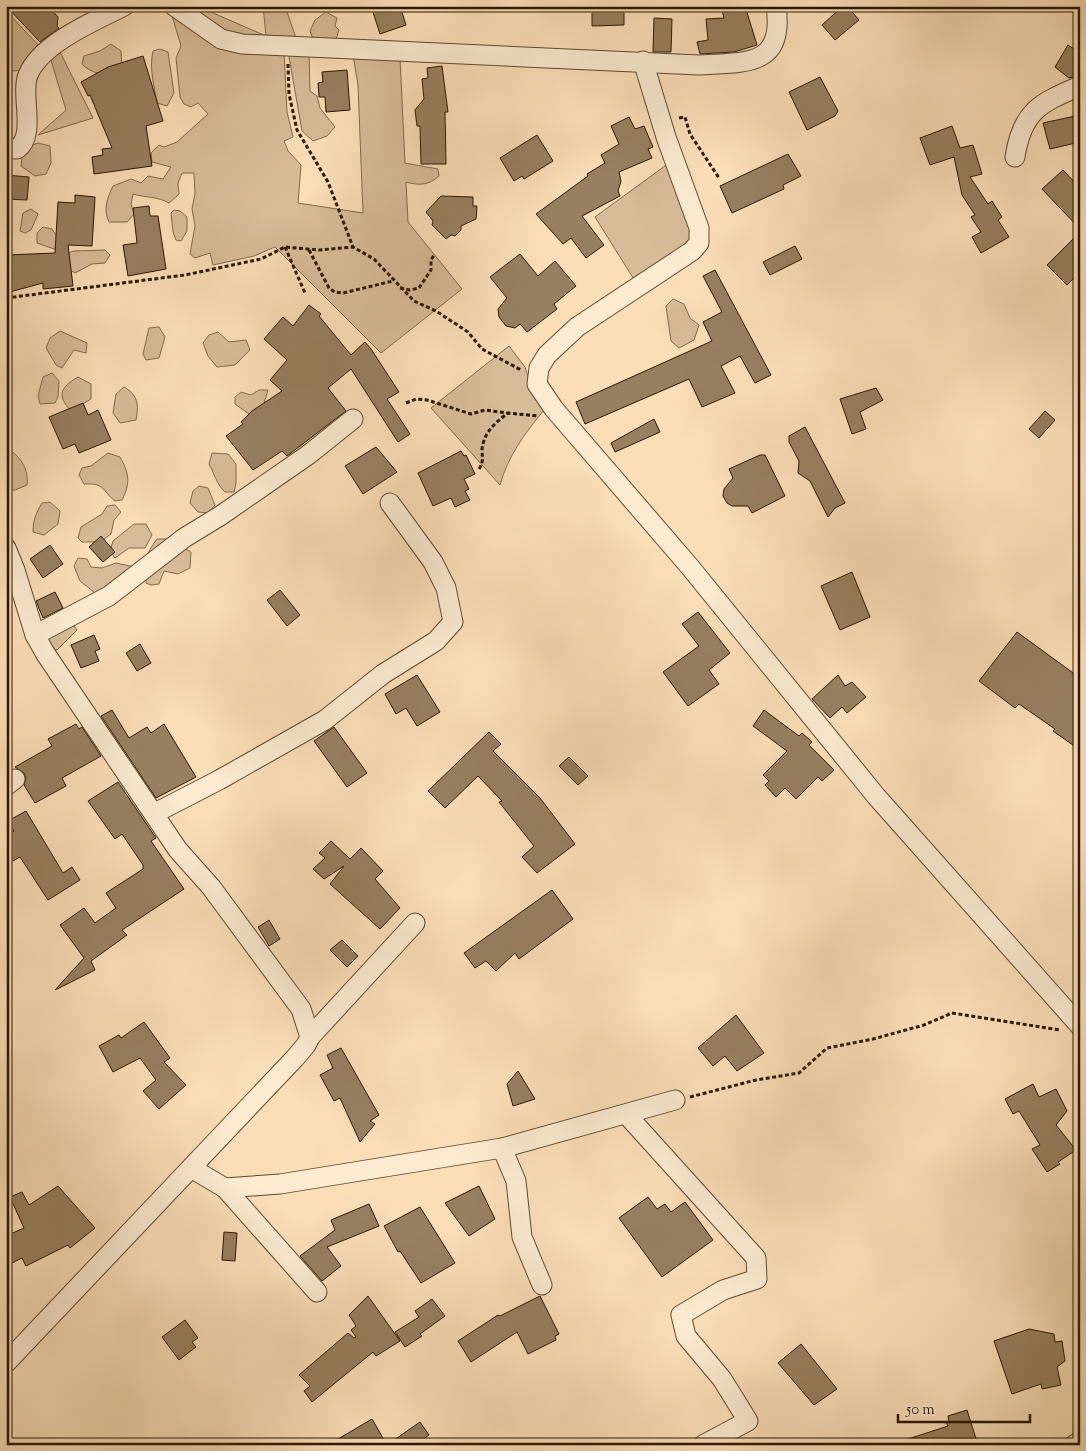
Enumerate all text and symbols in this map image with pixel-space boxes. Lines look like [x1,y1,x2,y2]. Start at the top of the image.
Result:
scale bar [898,1391,1031,1423]
text: 50 m [905,1400,935,1421]

